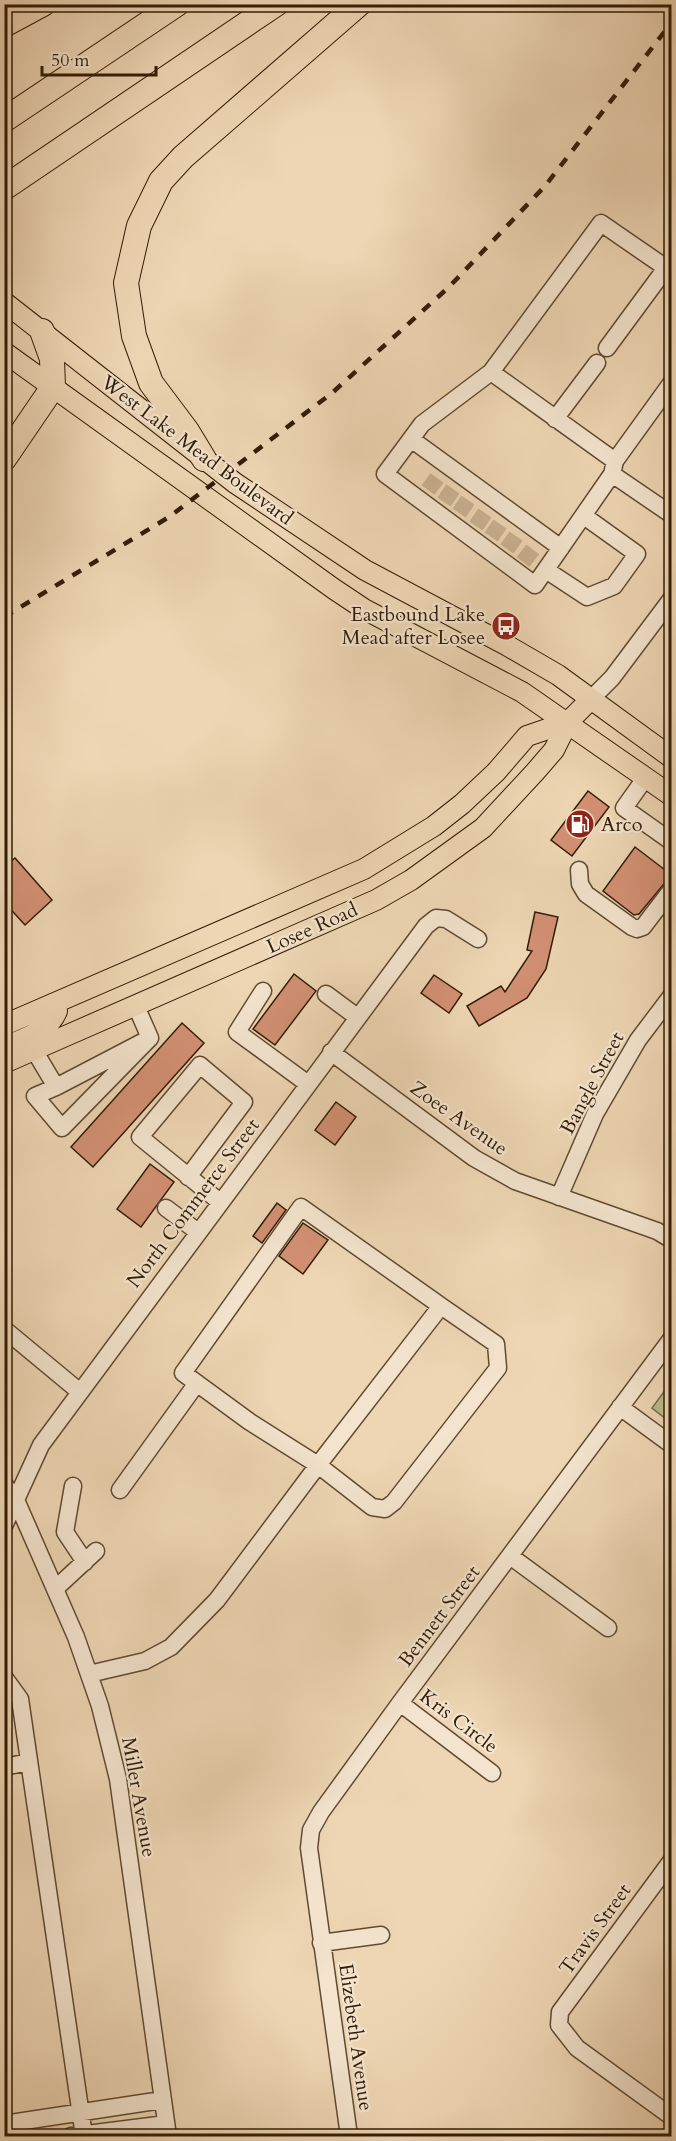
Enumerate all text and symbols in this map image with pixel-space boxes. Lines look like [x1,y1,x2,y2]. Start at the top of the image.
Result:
scale bar [42,39,156,77]
text: 50 m [51,48,90,73]
street label: West Lake Mead Boulevard [95,368,299,531]
place label: Eastbound Lake Mead after Losee [342,601,485,651]
bus stop icon: Eastbound Lake Mead after Losee [490,610,522,642]
fuel station icon: Arco [564,808,596,840]
place label: Arco [601,811,643,838]
street label: Losee Road [262,896,362,960]
street label: Bangle Street [554,1026,631,1139]
street label: Zoee Avenue [405,1074,513,1162]
street label: North Commerce Street [120,1112,266,1293]
street label: Bennett Street [392,1559,486,1672]
street label: Kris Circle [414,1683,504,1759]
street label: Miller Avenue [115,1735,163,1859]
street label: Travis Street [553,1877,638,1980]
street label: Elizebeth Avenue [332,1962,380,2112]

